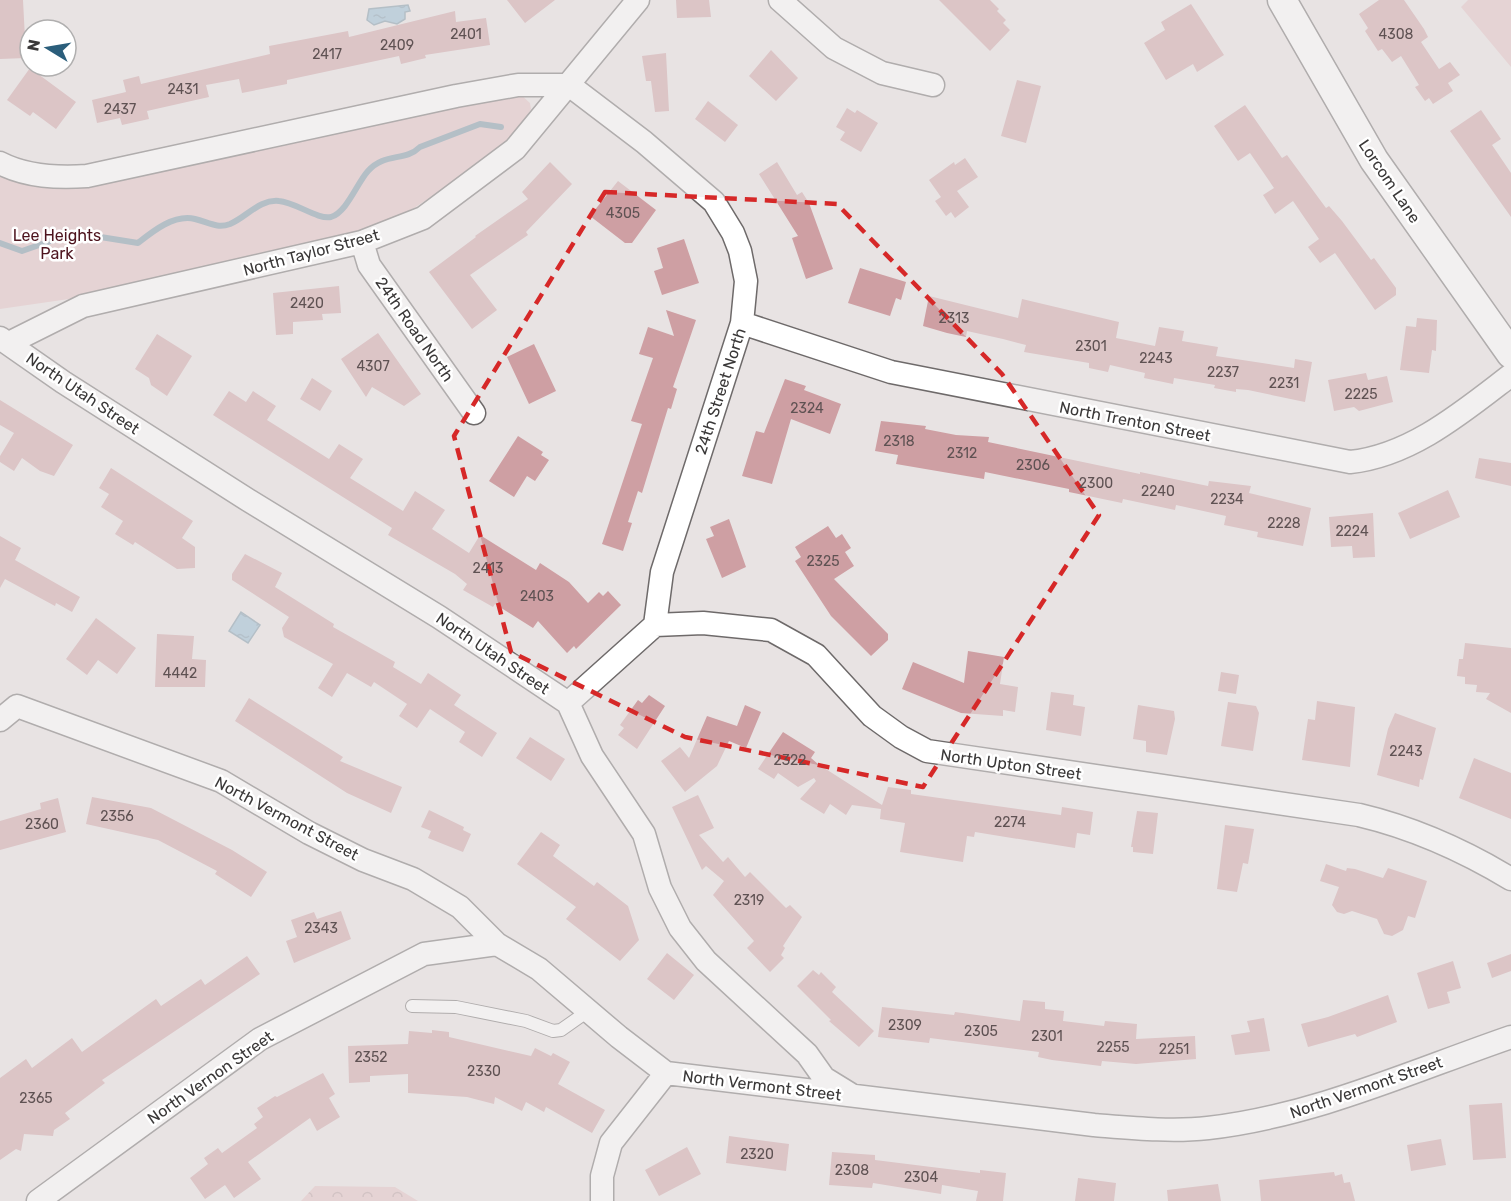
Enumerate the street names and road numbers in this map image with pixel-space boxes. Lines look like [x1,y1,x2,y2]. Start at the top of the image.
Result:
street label: Lorcom Lane [1355,136,1424,227]
street label: North Taylor Street [241,225,381,280]
street label: 24th Road North [371,273,458,385]
street label: 24th Street North [691,326,750,457]
street label: North Utah Street [22,348,143,438]
street label: North Trenton Street [1058,398,1212,445]
street label: North Utah Street [432,608,553,698]
street label: North Upton Street [939,745,1083,784]
street label: North Vermont Street [212,772,362,864]
street label: North Vernon Street [144,1027,277,1128]
street label: North Vermont Street [1287,1052,1445,1122]
street label: North Vermont Street [681,1066,842,1105]

